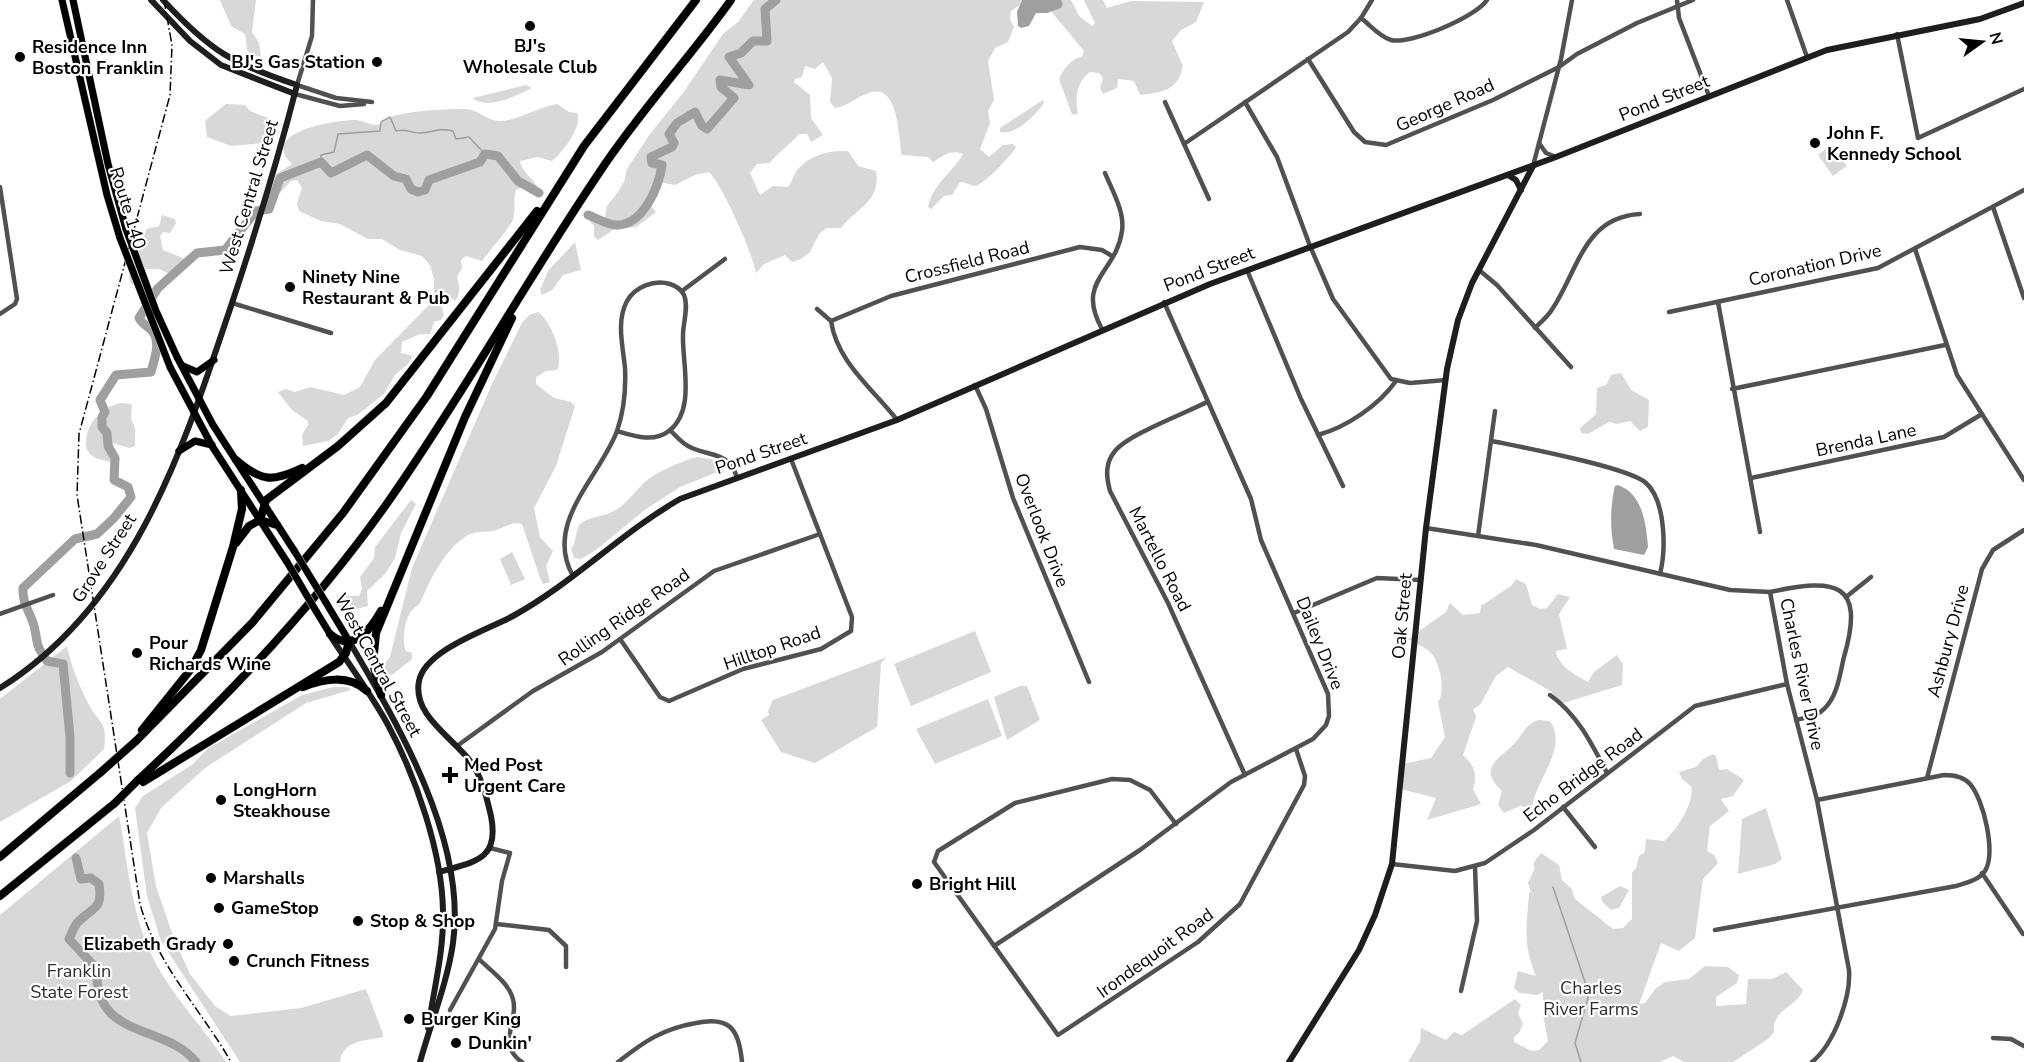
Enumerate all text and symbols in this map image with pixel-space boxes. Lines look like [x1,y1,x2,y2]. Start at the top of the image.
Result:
north arrow [1952,12,2012,72]
marker: BJ's Wholesale Club [523,19,537,33]
text: N [1983,30,2008,47]
place label: BJ's Wholesale Club [463,34,597,79]
place label: Residence Inn Boston Franklin [32,35,164,80]
marker: Residence Inn Boston Franklin [13,50,27,64]
place label: BJ's Gas Station [231,50,365,74]
marker: BJ's Gas Station [370,55,384,69]
street label: Pond Street [1615,69,1713,127]
street label: George Road [1392,73,1498,137]
street label: West Central Street [214,116,284,277]
place label: John F. Kennedy School [1826,121,1962,166]
marker: John F. Kennedy School [1808,136,1822,150]
street label: Route 140 [104,164,152,252]
street label: Crossfield Road [902,235,1032,289]
street label: Coronation Drive [1746,238,1884,292]
street label: Pond Street [1160,240,1259,297]
place label: Ninety Nine Restaurant & Pub [302,265,450,310]
marker: Ninety Nine Restaurant & Pub [283,280,297,294]
street label: Brenda Lane [1814,418,1918,462]
street label: Pond Street [712,426,811,480]
street label: Overlook Drive [1009,469,1075,591]
street label: Martello Road [1123,502,1197,616]
street label: Grove Street [66,508,142,607]
street label: Rolling Ridge Road [553,563,695,671]
street label: Oak Street [1386,571,1418,660]
street label: Ashbury Drive [1921,582,1975,700]
street label: West Central Street [329,589,428,742]
street label: Dailey Drive [1290,593,1350,693]
street label: Charles River Drive [1774,596,1830,752]
street label: Hilltop Road [720,620,824,676]
place label: Pour Richards Wine [149,631,271,676]
marker: Pour Richards Wine [130,646,144,660]
street label: Echo Bridge Road [1518,722,1648,828]
place label: Med Post Urgent Care [464,753,566,798]
marker: Med Post Urgent Care [441,766,459,784]
place label: LongHorn Steakhouse [233,778,330,823]
marker: LongHorn Steakhouse [214,793,228,807]
place label: Marshalls [223,866,305,890]
marker: Marshalls [204,871,218,885]
place label: Bright Hill [929,872,1016,896]
marker: Bright Hill [910,877,924,891]
place label: GameStop [231,896,319,920]
marker: GameStop [212,901,226,915]
street label: Irondequoit Road [1092,902,1218,1004]
place label: Stop & Shop [370,909,475,933]
marker: Stop & Shop [351,914,365,928]
place label: Elizabeth Grady [83,932,217,956]
marker: Elizabeth Grady [221,937,235,951]
place label: Crunch Fitness [246,949,370,973]
marker: Crunch Fitness [227,954,241,968]
park label: Franklin State Forest [30,959,128,1004]
park label: Charles River Farms [1543,976,1639,1021]
place label: Burger King [421,1007,521,1031]
marker: Burger King [402,1012,416,1026]
place label: Dunkin' [468,1031,532,1055]
marker: Dunkin' [449,1036,463,1050]

